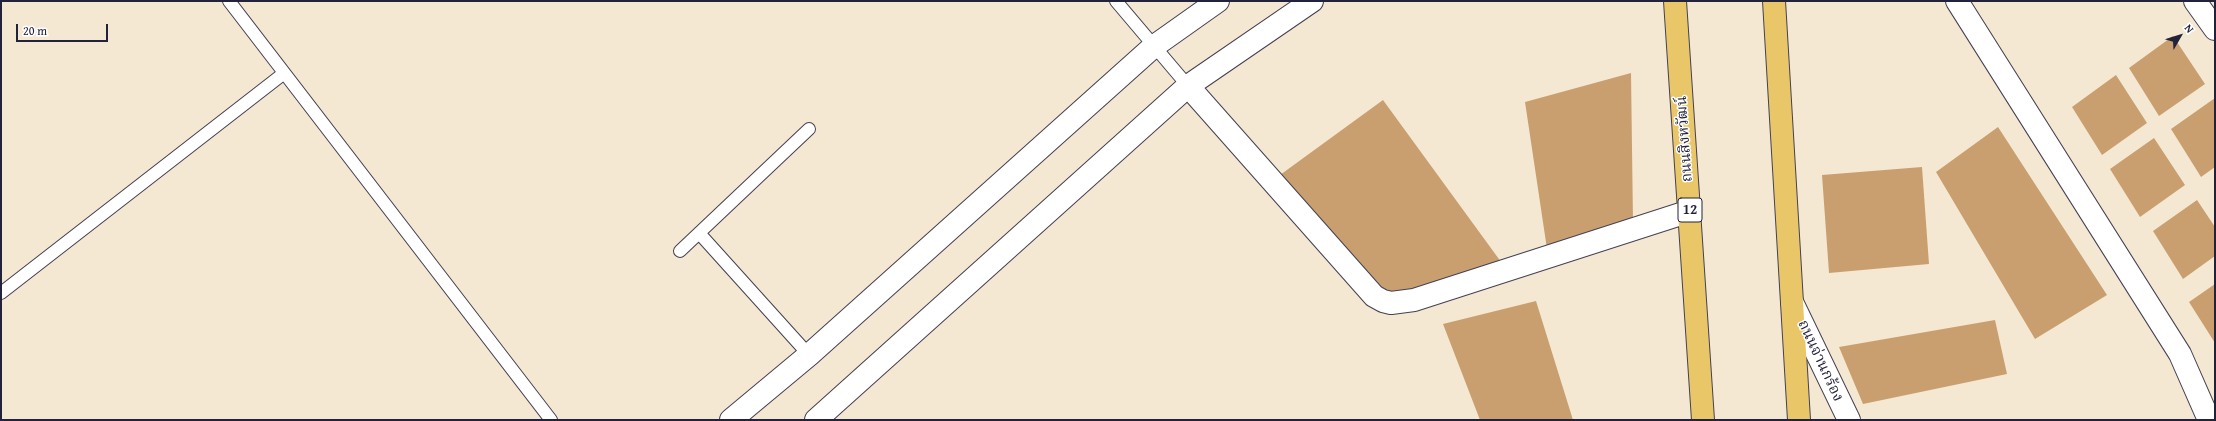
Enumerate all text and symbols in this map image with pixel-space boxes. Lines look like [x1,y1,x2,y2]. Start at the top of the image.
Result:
scale bar [18,16,110,42]
north arrow [2160,16,2200,56]
text: N [2181,21,2198,36]
text: 20 m [23,22,47,39]
street label: ถนนสิงหวัฒน์ [1673,95,1697,183]
road number: 12 [1678,198,1702,222]
street label: ถนนจ่านกร้อง [1793,317,1847,405]

